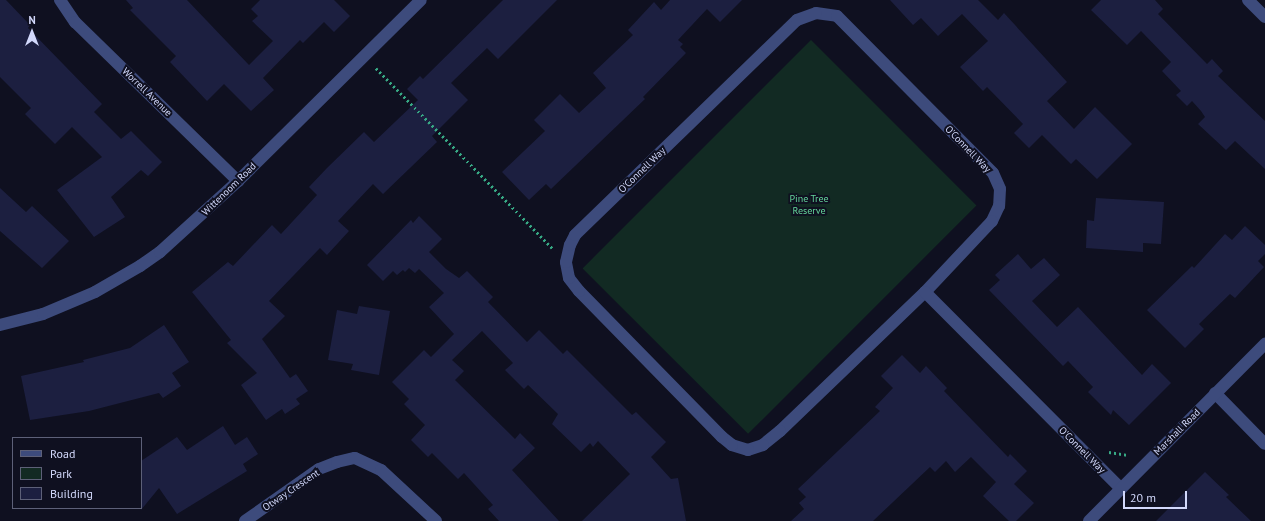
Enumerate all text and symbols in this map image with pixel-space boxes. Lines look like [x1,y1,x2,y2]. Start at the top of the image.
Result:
north arrow [12,12,52,52]
text: N [28,13,36,27]
street label: Worrell Avenue [120,65,174,119]
street label: O'Connell Way [943,123,993,175]
street label: O'Connell Way [616,145,668,195]
street label: Wittenoom Road [199,160,259,218]
park label: Pine Tree Reserve [789,192,829,216]
street label: Marshall Road [1151,406,1203,458]
street label: O'Connell Way [1056,424,1108,476]
legend [12,437,142,509]
text: Road [50,446,75,461]
text: Park [50,466,72,481]
street label: Otway Crescent [260,466,322,514]
scale bar [1125,483,1189,509]
text: Building [50,486,93,501]
text: 20 m [1130,490,1156,505]

